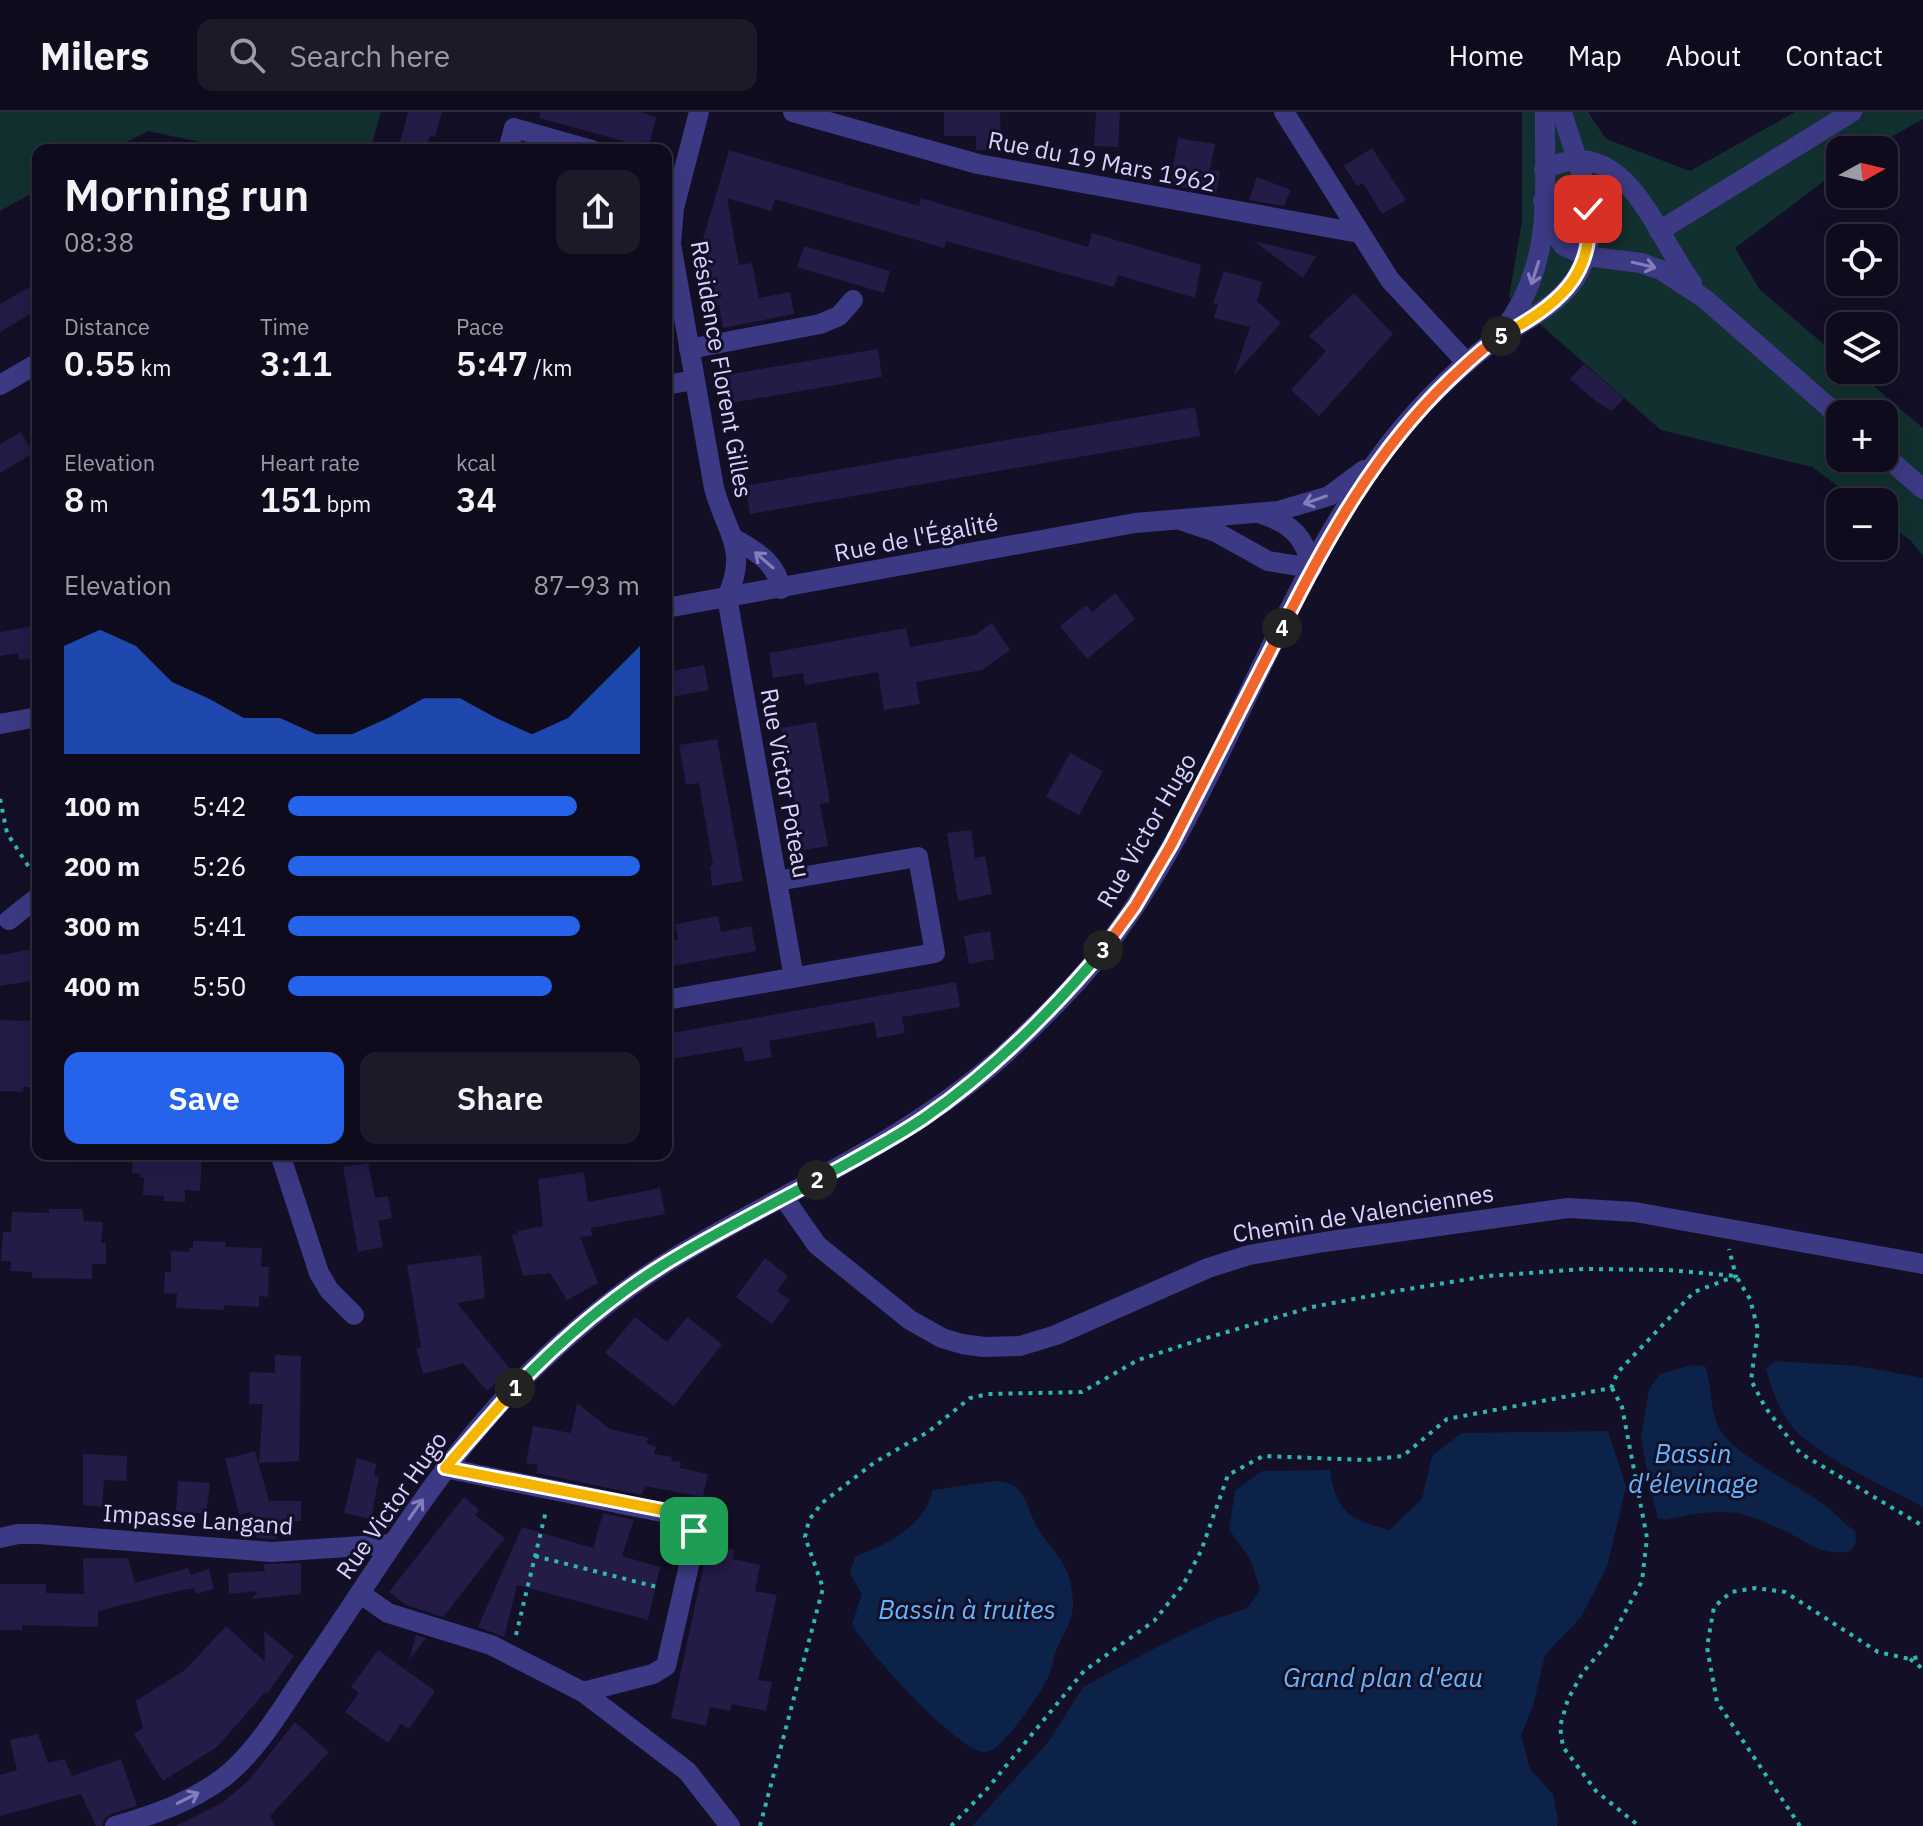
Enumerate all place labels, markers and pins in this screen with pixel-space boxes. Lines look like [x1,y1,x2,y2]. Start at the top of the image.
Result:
pin [1554,175,1622,243]
pin: 5 [1481,316,1521,356]
pin: 4 [1262,608,1302,648]
pin: 3 [1083,930,1123,970]
pin: 2 [797,1160,837,1200]
pin: 1 [495,1368,535,1408]
pin [660,1497,728,1565]

